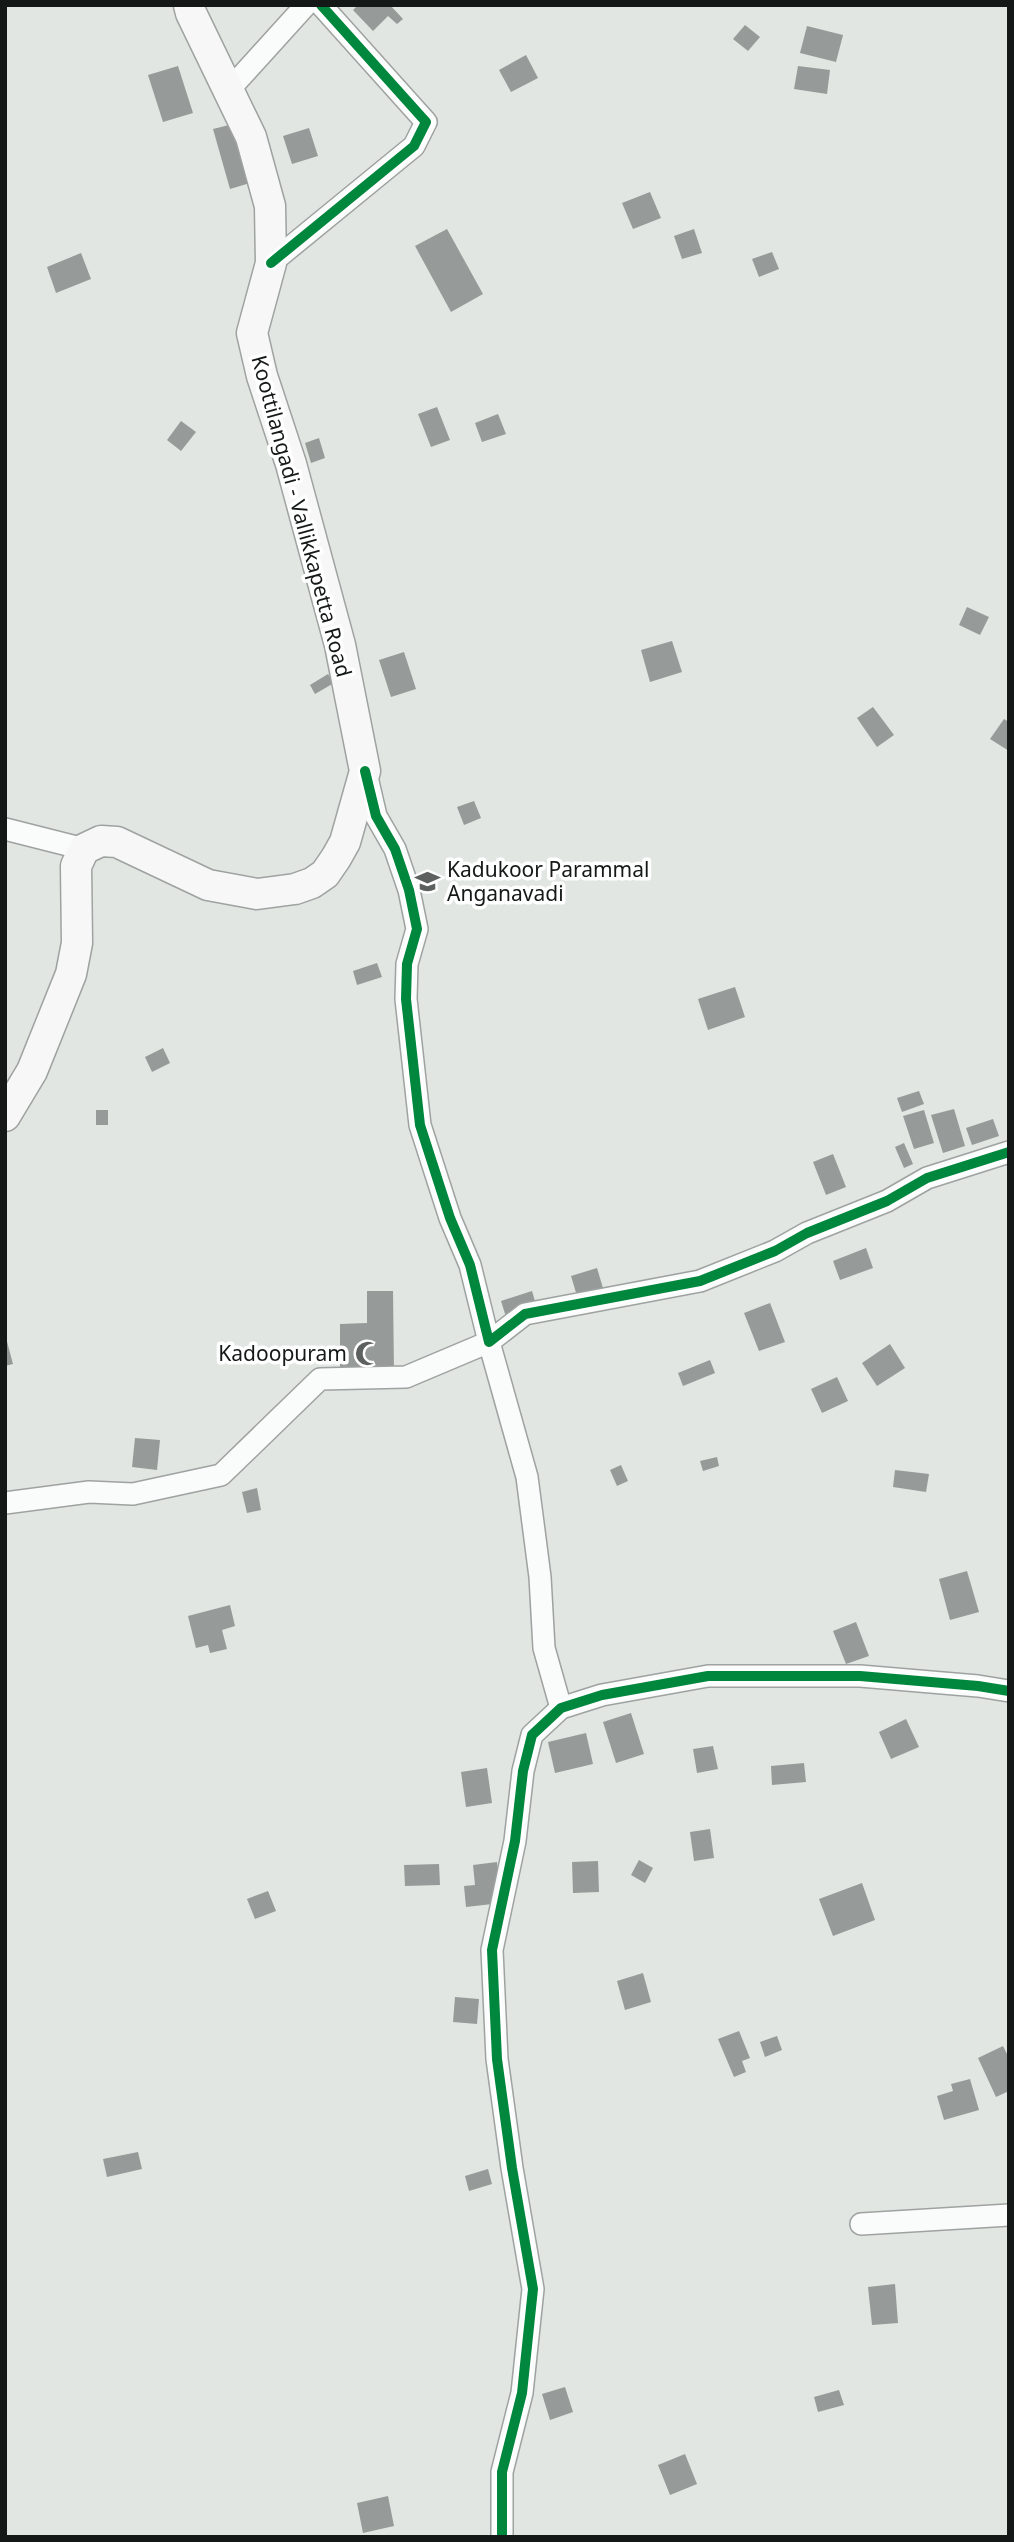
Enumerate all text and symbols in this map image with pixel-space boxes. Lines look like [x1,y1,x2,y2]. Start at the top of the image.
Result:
street label: Koottilangadi - Vallikkapetta Road [246,352,358,680]
place label: Kadukoor Parammal Anganavadi [447,855,649,907]
school or university icon: Kadukoor Parammal Anganavadi [413,867,441,895]
place label: Kadoopuram [218,1339,347,1367]
mosque icon: Kadoopuram [353,1339,381,1367]

